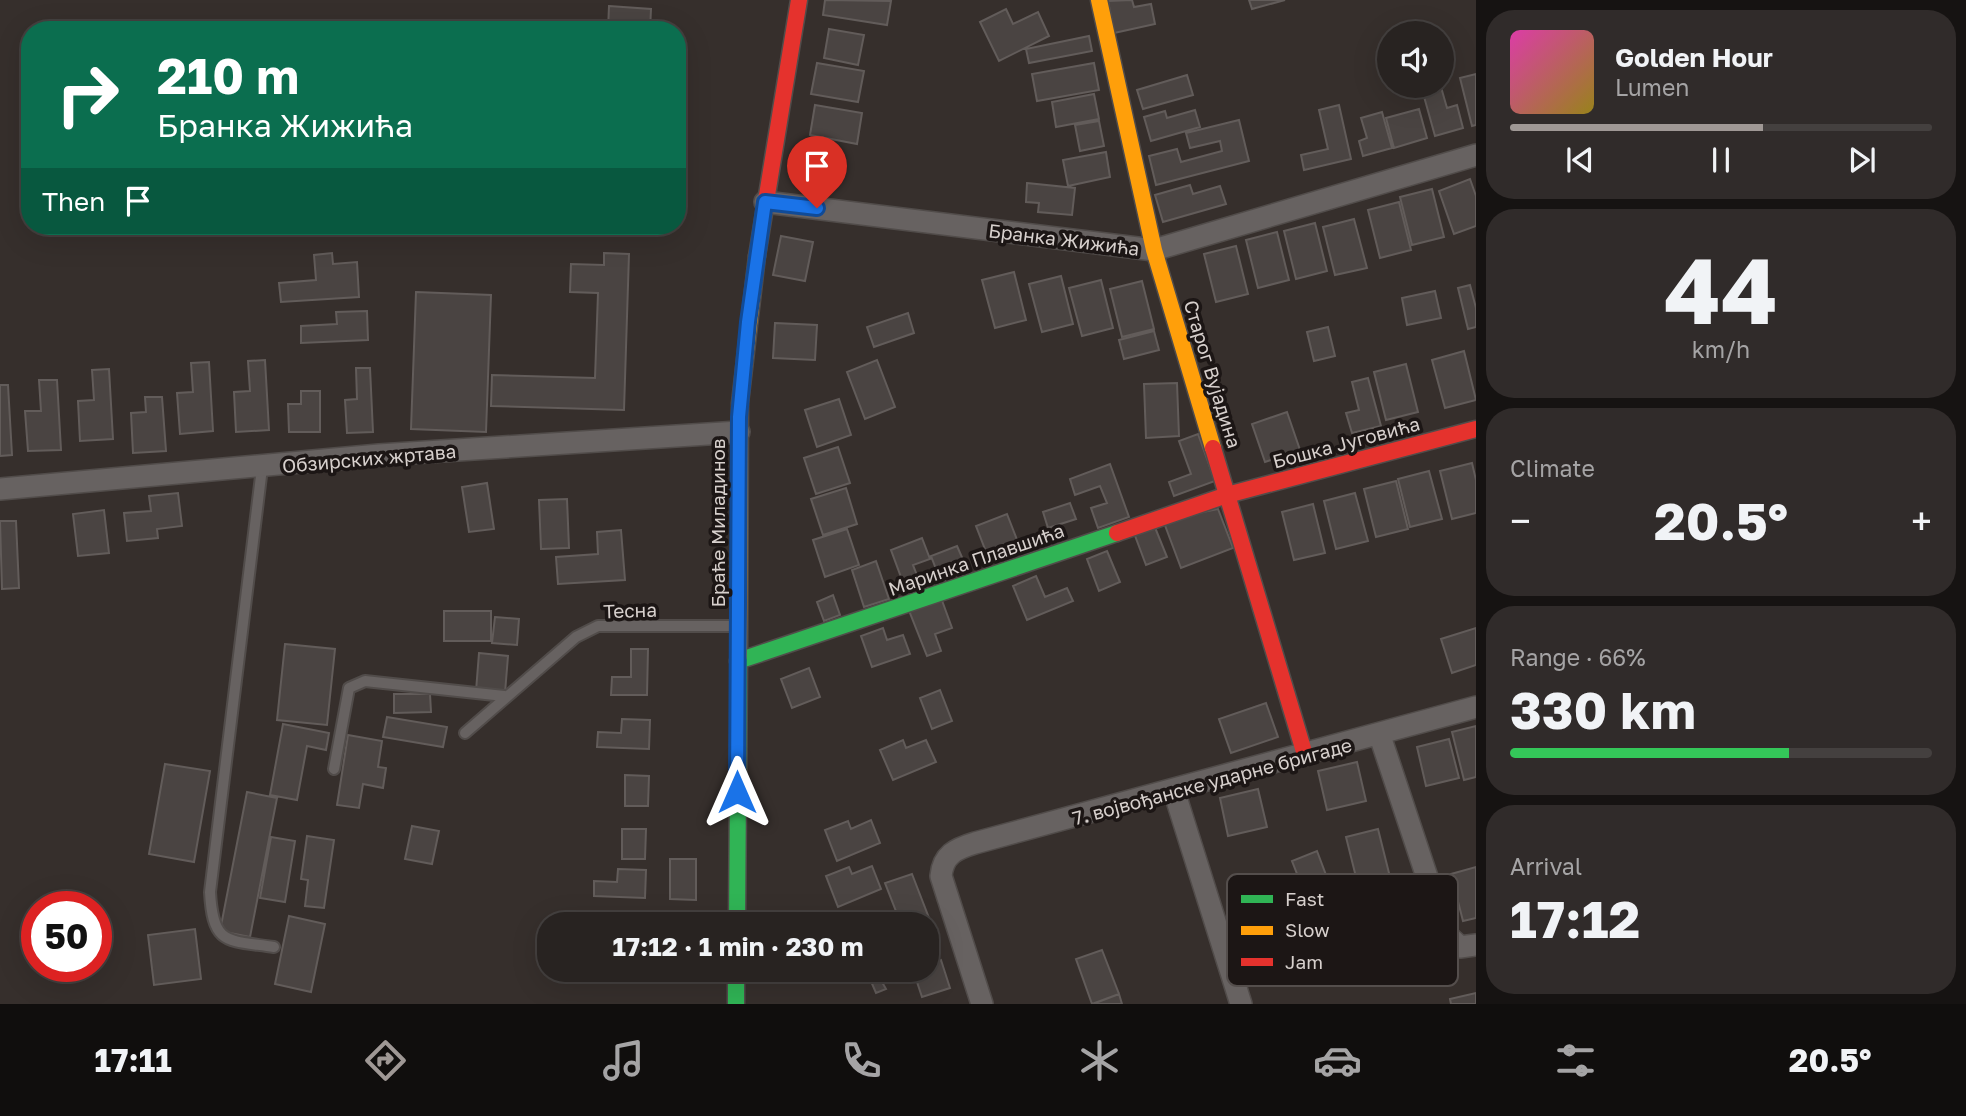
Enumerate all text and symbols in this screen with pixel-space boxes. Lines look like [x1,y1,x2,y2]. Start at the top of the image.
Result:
map controls [1377,21,1454,98]
button: sound [1377,21,1454,98]
text: Golden Hour [1615,42,1773,73]
text: 210 m [157,46,299,105]
icon: right [42,49,133,140]
text: Lumen [1615,73,1689,101]
text: Бранка Жижића [157,106,413,144]
pin [787,136,847,208]
icon: previous [1561,141,1599,179]
icon: pause [1702,141,1740,179]
icon: next [1843,141,1881,179]
icon: arrive [798,147,836,185]
icon: arrive [119,182,157,220]
text: Then [42,186,105,217]
street label: Бранка Жижића [987,218,1141,260]
text: 44 [1664,235,1778,344]
street label: Старог Вујадина [1180,297,1246,451]
text: km/h [1692,335,1750,363]
street label: Бошка Југовића [1270,411,1422,473]
street label: Браће Миладинов [706,438,729,608]
street label: Обзирских жртава [281,439,457,477]
text: Climate [1510,454,1595,482]
text: 20.5° [1654,489,1788,551]
text: − [1510,498,1531,543]
text: + [1911,498,1932,543]
street label: Маринка Плавшића [885,518,1067,600]
street label: Тесна [603,598,657,622]
text: Range · 66% [1510,643,1646,671]
text: 330 km [1510,678,1696,740]
street label: 7. војвођанске ударне бригаде [1070,733,1354,829]
position arrow [700,755,774,829]
text: Arrival [1510,852,1582,880]
legend [1227,874,1458,986]
text: Fast [1285,887,1324,910]
text: 17:12 [1510,887,1640,949]
speed limit sign: 50 [21,891,112,982]
text: Slow [1285,918,1330,941]
text: 17:12 · 1 min · 230 m [612,931,864,962]
text: Jam [1285,950,1323,973]
icon: directions [361,1036,410,1085]
icon: music [599,1036,648,1085]
icon: phone [837,1036,886,1085]
icon: climate [1075,1036,1124,1085]
icon: car [1313,1036,1362,1085]
icon: filters [1551,1036,1600,1085]
text: 17:11 [95,1041,172,1079]
text: 20.5° [1789,1041,1871,1079]

